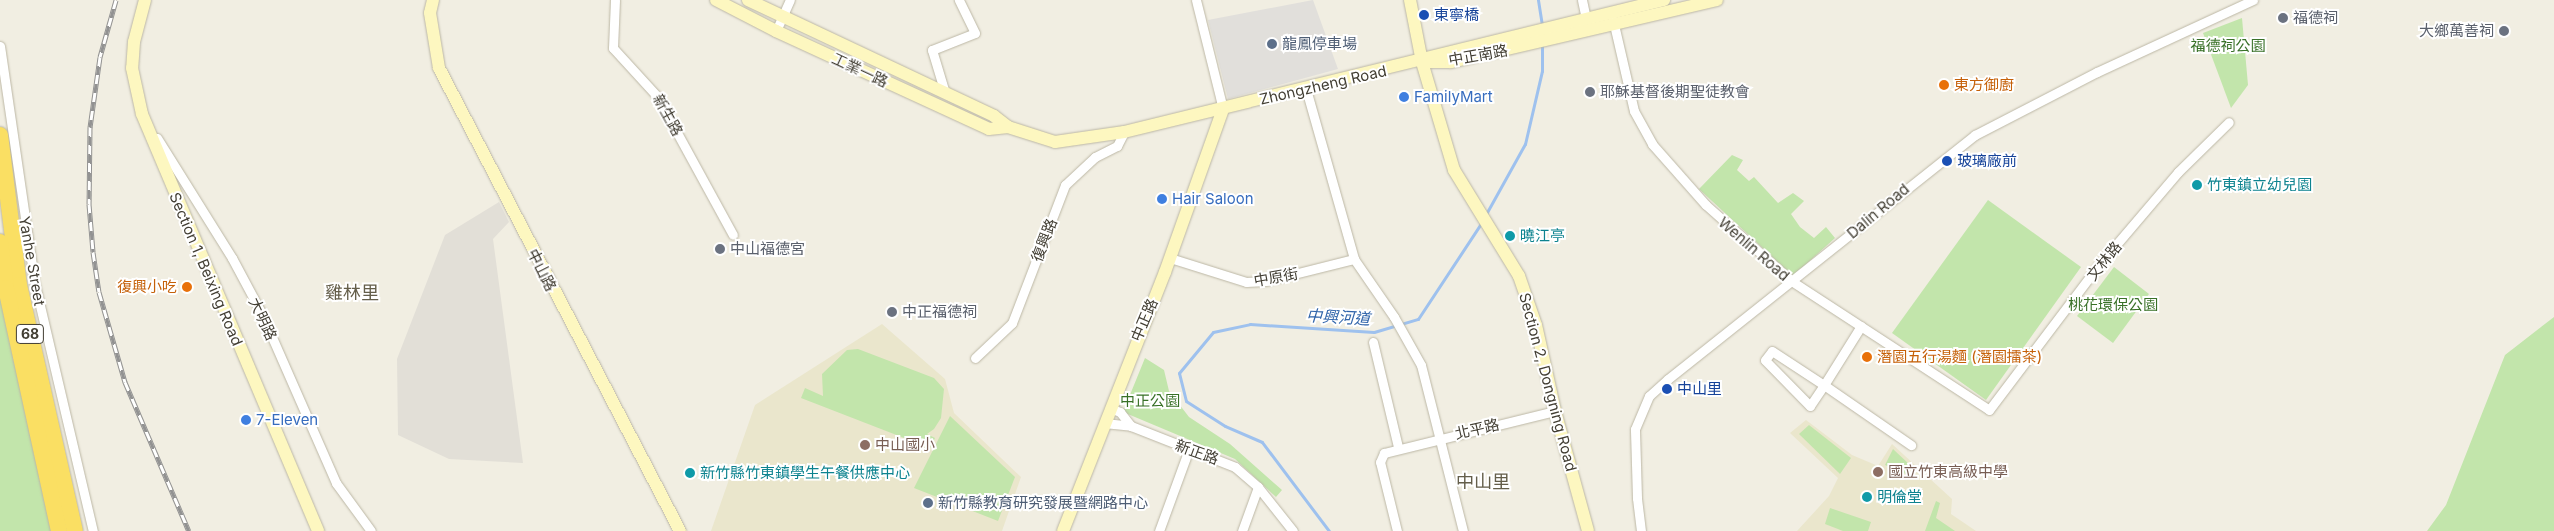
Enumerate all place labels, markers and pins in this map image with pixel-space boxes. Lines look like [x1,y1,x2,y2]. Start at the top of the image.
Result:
place label: 東寧橋 [1434,6,1479,24]
marker: 東寧橋 [1418,9,1430,21]
place label: 福德祠 [2293,9,2338,27]
marker: 福德祠 [2277,12,2289,24]
place label: 大鄉萬善祠 [2419,22,2494,40]
marker: 大鄉萬善祠 [2498,25,2510,37]
place label: 龍鳳停車場 [1282,35,1357,53]
marker: 龍鳳停車場 [1266,38,1278,50]
place label: 東方御廚 [1954,76,2014,94]
marker: 東方御廚 [1938,79,1950,91]
place label: 耶穌基督後期聖徒教會 [1600,83,1750,101]
marker: 耶穌基督後期聖徒教會 [1584,86,1596,98]
place label: FamilyMart [1414,88,1493,106]
marker: FamilyMart [1398,91,1410,103]
place label: 玻璃廠前 [1957,152,2017,170]
marker: 玻璃廠前 [1941,155,1953,167]
place label: 竹東鎮立幼兒園 [2207,176,2312,194]
marker: 竹東鎮立幼兒園 [2191,179,2203,191]
place label: Hair Saloon [1172,190,1254,208]
marker: Hair Saloon [1156,193,1168,205]
place label: 曉江亭 [1520,227,1565,245]
marker: 曉江亭 [1504,230,1516,242]
place label: 中山福德宮 [730,240,805,258]
marker: 中山福德宮 [714,243,726,255]
place label: 復興小吃 [117,278,177,296]
marker: 復興小吃 [181,281,193,293]
place label: 中正福德祠 [902,303,977,321]
marker: 中正福德祠 [886,306,898,318]
place label: 潛園五行湯麵 (潛園擂茶) [1877,348,2042,366]
marker: 潛園五行湯麵 (潛園擂茶) [1861,351,1873,363]
place label: 中山里 [1677,380,1722,398]
marker: 中山里 [1661,383,1673,395]
place label: 7-Eleven [256,411,318,429]
marker: 7-Eleven [240,414,252,426]
place label: 中山國小 [875,436,935,454]
marker: 中山國小 [859,439,871,451]
place label: 國立竹東高級中學 [1888,463,2008,481]
place label: 新竹縣竹東鎮學生午餐供應中心 [700,464,910,482]
marker: 國立竹東高級中學 [1872,466,1884,478]
marker: 新竹縣竹東鎮學生午餐供應中心 [684,467,696,479]
place label: 明倫堂 [1877,488,1922,506]
marker: 明倫堂 [1861,491,1873,503]
place label: 新竹縣教育研究發展暨網路中心 [938,494,1148,512]
marker: 新竹縣教育研究發展暨網路中心 [922,497,934,509]

